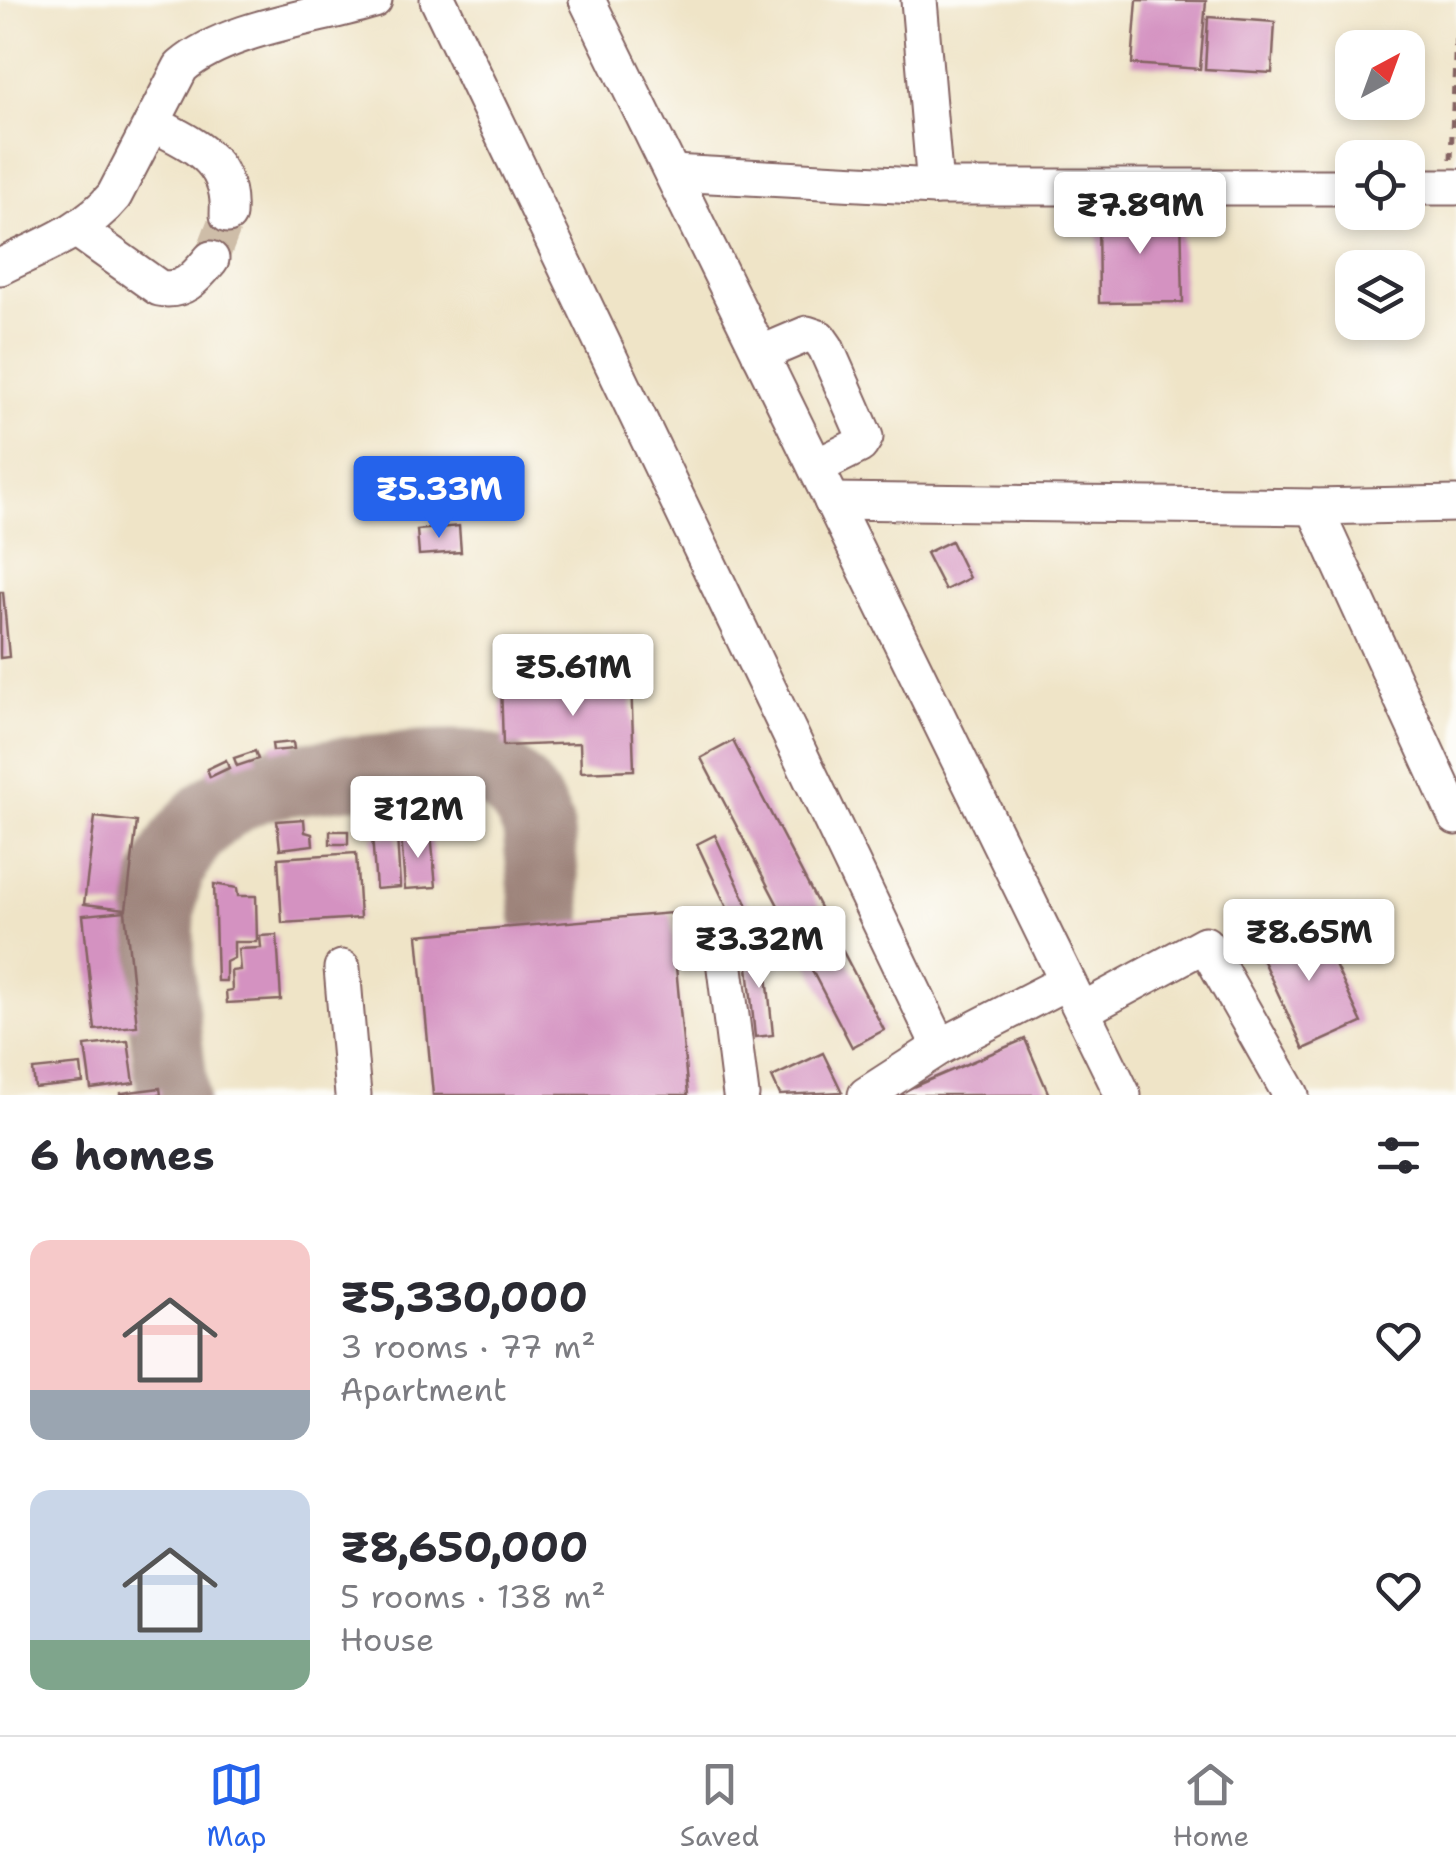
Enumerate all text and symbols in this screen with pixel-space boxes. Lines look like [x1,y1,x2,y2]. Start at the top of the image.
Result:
north arrow [1335,30,1425,120]
map controls [1335,30,1425,340]
button: locate [1335,140,1425,230]
pin: ₹7.89M [1059,172,1221,257]
text: ₹7.89M [1076,183,1204,226]
button: layers [1335,250,1425,340]
pin: ₹5.33M [358,456,520,541]
text: ₹5.33M [376,467,502,510]
pin: ₹5.61M [492,634,654,719]
text: ₹5.61M [514,645,632,688]
pin: ₹12M [359,776,477,861]
text: ₹12M [372,787,464,830]
pin: ₹8.65M [1228,899,1390,984]
pin: ₹3.32M [678,906,840,991]
text: ₹8.65M [1245,910,1373,953]
text: ₹3.32M [695,917,824,960]
text: 6 homes [30,1127,215,1183]
icon: filters [1371,1128,1426,1183]
text: ₹5,330,000 [340,1269,588,1325]
icon: home [110,1280,230,1400]
icon: heart [1371,1313,1426,1368]
text: 3 rooms · 77 m² [340,1325,596,1368]
text: Apartment [340,1368,507,1411]
text: ₹8,650,000 [340,1519,589,1575]
icon: home [110,1530,230,1650]
icon: heart [1371,1563,1426,1618]
text: 5 rooms · 138 m² [340,1575,606,1618]
text: House [340,1618,434,1661]
tab: Map [207,1757,267,1855]
tab: Saved [680,1757,759,1855]
tab: Home [1172,1757,1249,1855]

